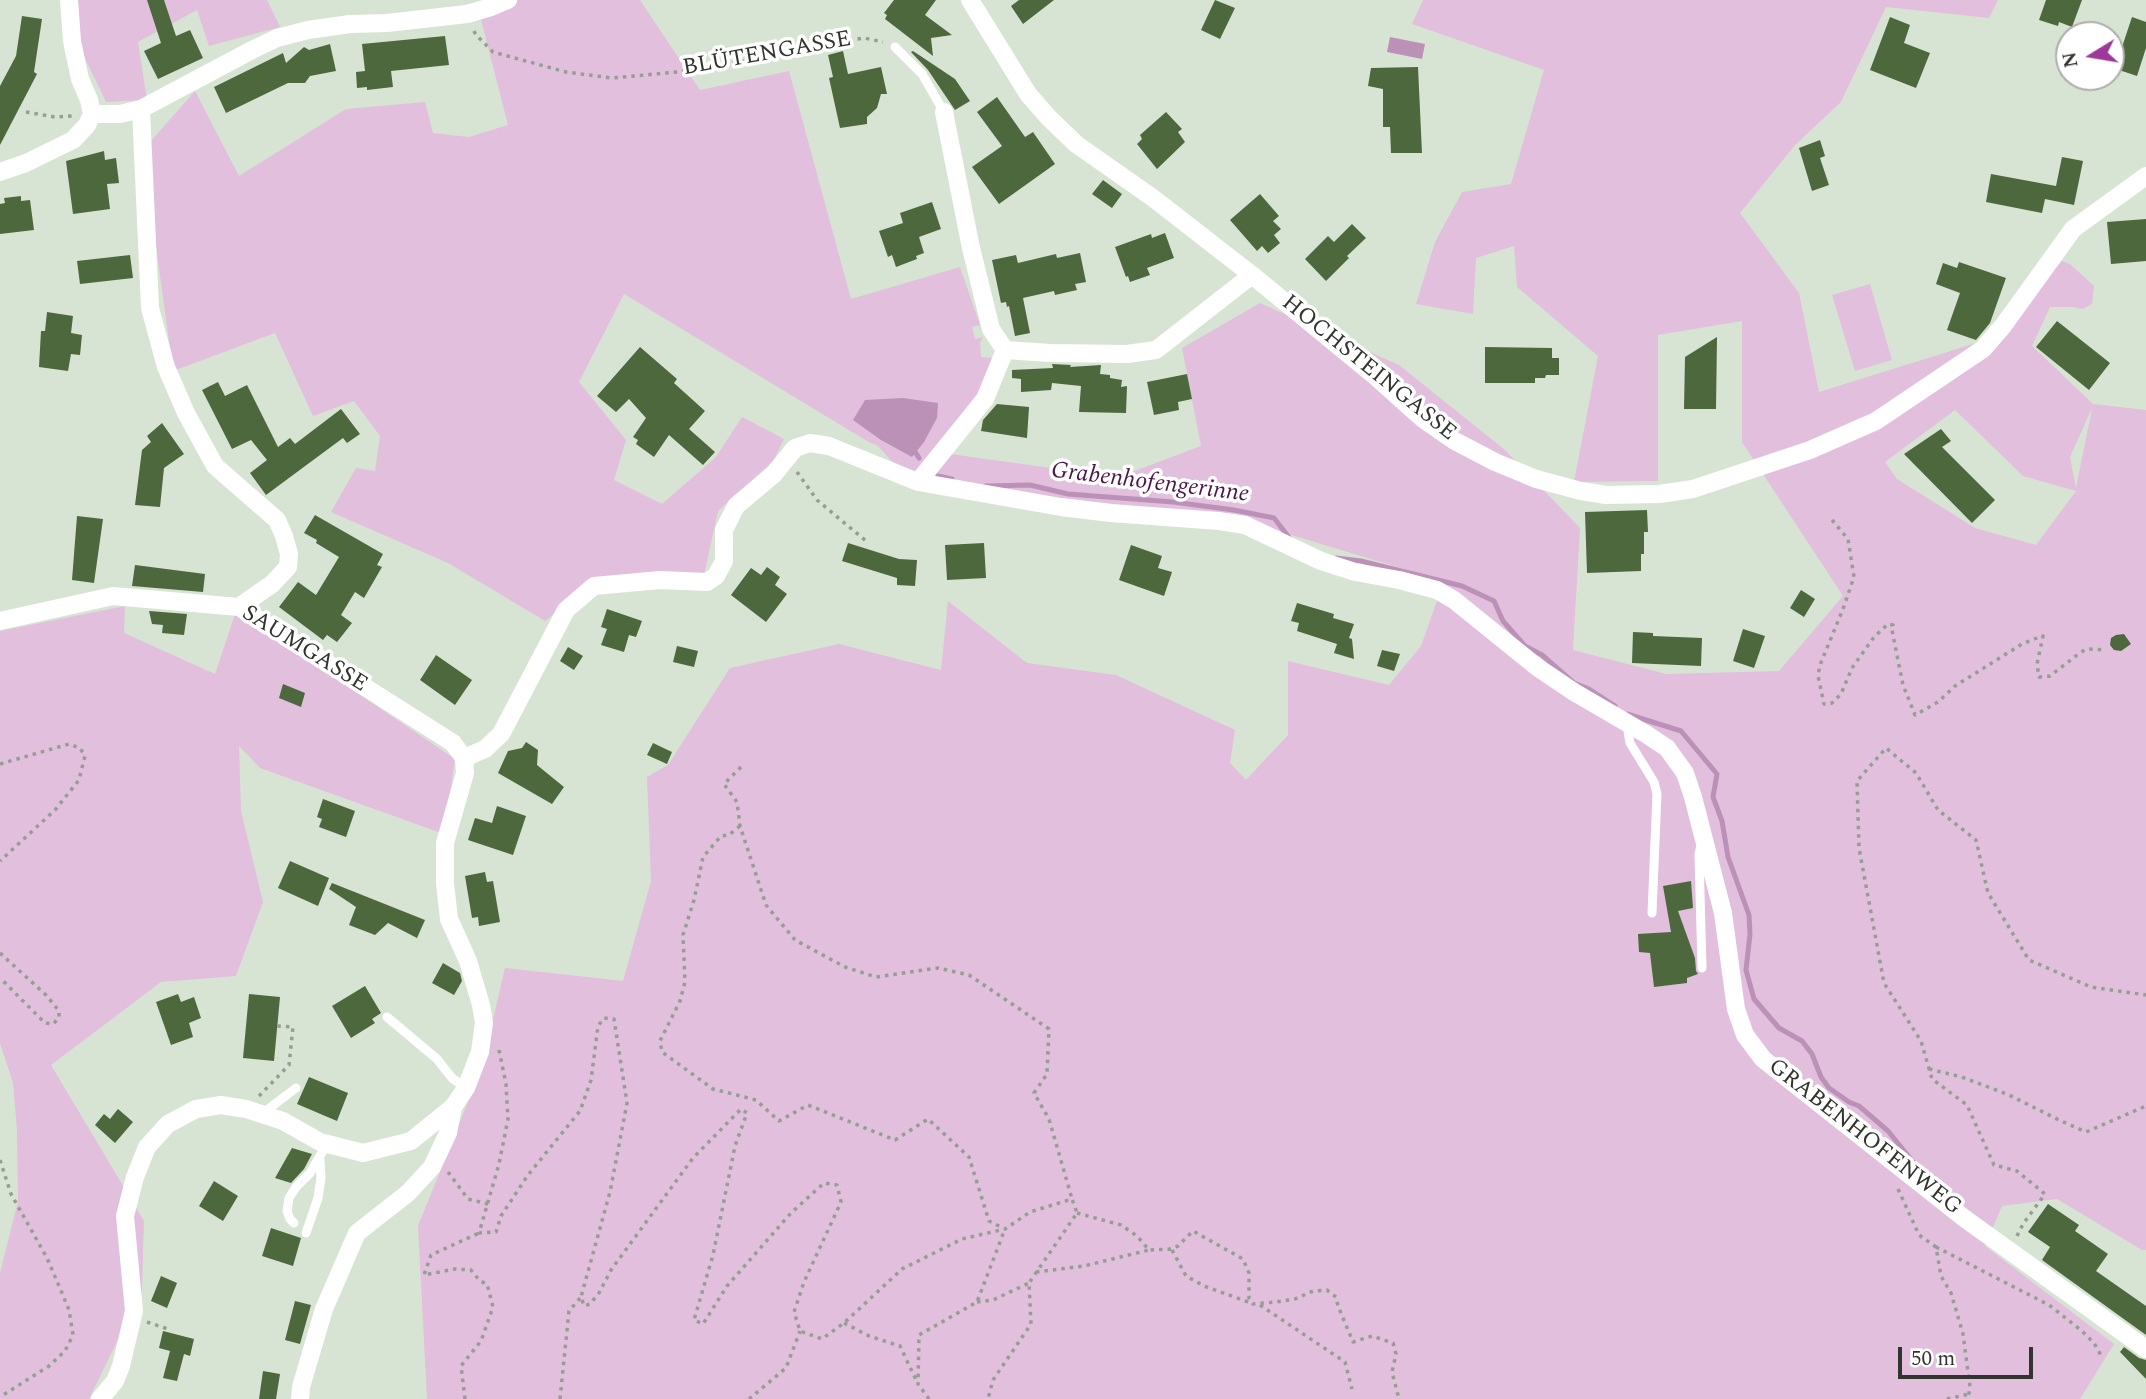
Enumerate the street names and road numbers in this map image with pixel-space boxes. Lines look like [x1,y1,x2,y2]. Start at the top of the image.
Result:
street label: BLÜTENGASSE [681,27,853,83]
street label: HOCHSTEINGASSE [1275,290,1461,448]
street label: SAUMGASSE [236,600,372,700]
street label: GRABENHOFENWEG [1762,1054,1966,1222]

